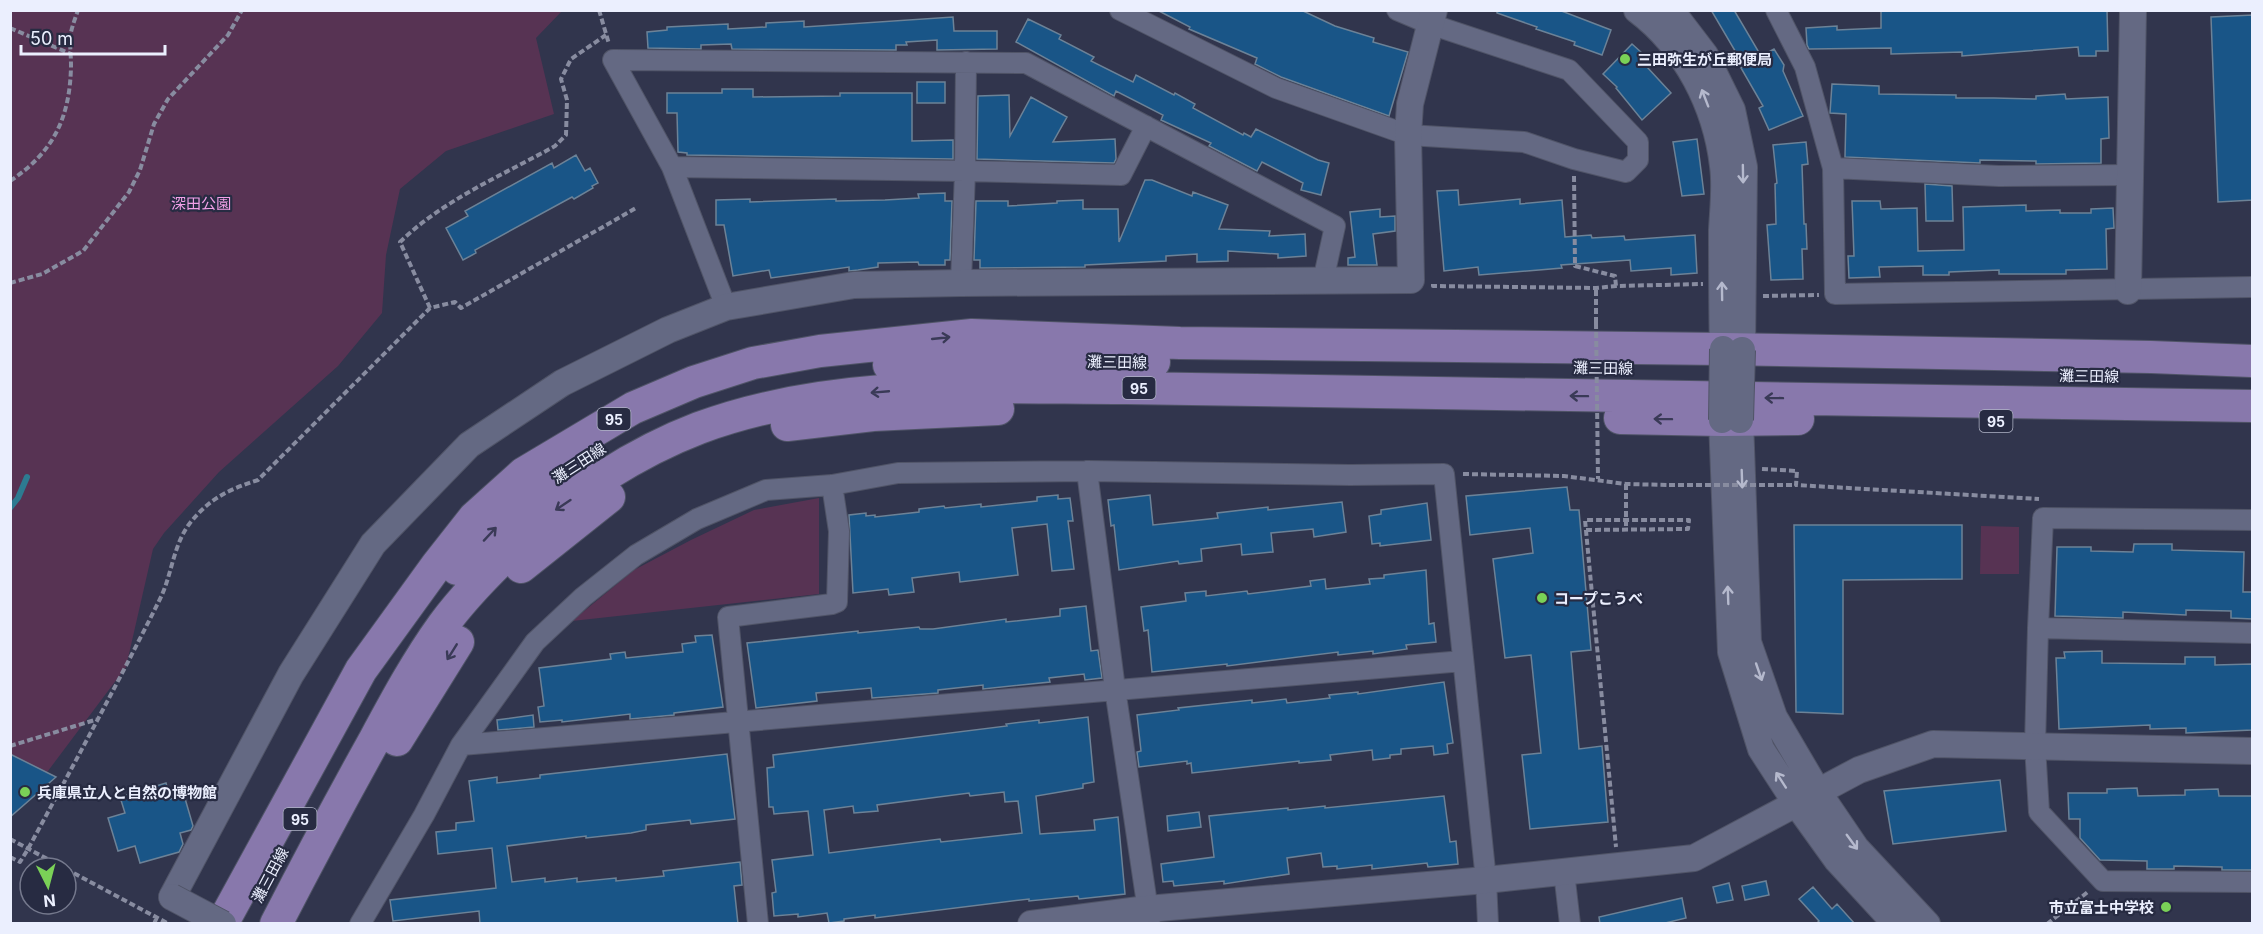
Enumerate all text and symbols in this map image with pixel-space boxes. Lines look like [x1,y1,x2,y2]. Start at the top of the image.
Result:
scale bar [21,18,165,56]
text: 50 m [30,28,73,49]
place label: 三田弥生が丘郵便局 [1637,50,1772,69]
marker: 三田弥生が丘郵便局 [1618,52,1632,66]
one-way arrow [1699,89,1710,108]
one-way arrow [1738,164,1749,184]
park label: 深田公園 [171,194,231,213]
one-way arrow [1716,281,1728,301]
one-way arrow [931,332,950,343]
street label: 灘三田線 [1087,352,1147,372]
street label: 灘三田線 [1573,358,1633,378]
street label: 灘三田線 [2059,366,2119,386]
road number: 95 [1122,377,1156,399]
one-way arrow [871,387,891,398]
one-way arrow [1570,390,1590,401]
one-way arrow [1765,392,1785,404]
road number: 95 [598,408,630,430]
road number: 95 [1980,410,2012,432]
one-way arrow [1654,413,1674,425]
street label: 灘三田線 [549,439,609,487]
one-way arrow [1736,468,1747,488]
one-way arrow [555,499,572,511]
one-way arrow [483,527,497,542]
one-way arrow [1723,586,1734,606]
place label: コープこうべ [1554,589,1643,608]
marker: コープこうべ [1535,591,1549,605]
one-way arrow [445,643,457,660]
one-way arrow [1754,662,1765,681]
one-way arrow [1774,772,1786,789]
place label: 兵庫県立人と自然の博物館 [37,783,217,802]
marker: 兵庫県立人と自然の博物館 [18,785,32,799]
road number: 95 [284,808,316,830]
one-way arrow [1846,833,1858,849]
street label: 灘三田線 [248,844,292,906]
north arrow [18,856,78,916]
text: N [42,890,57,912]
place label: 市立富士中学校 [2049,898,2154,917]
marker: 市立富士中学校 [2159,900,2173,914]

